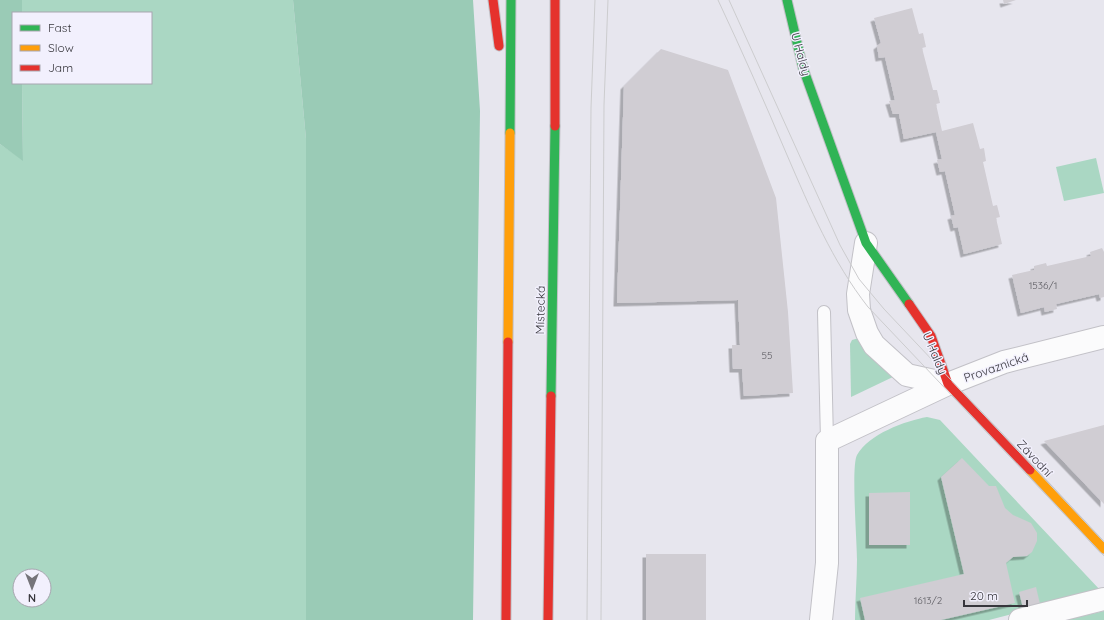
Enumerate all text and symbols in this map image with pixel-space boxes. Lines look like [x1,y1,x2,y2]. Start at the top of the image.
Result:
legend [12,12,152,84]
text: Fast [48,20,72,35]
street label: U Haldy [788,31,814,77]
text: Slow [48,40,74,55]
text: Jam [48,60,73,75]
house number: 1536/1 [1029,279,1057,292]
street label: Místecká [532,285,548,335]
street label: U Haldy [919,330,951,376]
house number: 55 [762,349,772,362]
street label: Provaznická [962,349,1030,385]
street label: Závodní [1014,436,1056,480]
north arrow [12,568,52,608]
scale bar [964,582,1027,608]
text: 20 m [970,588,998,603]
text: N [28,591,36,605]
house number: 1613/2 [914,594,943,607]

